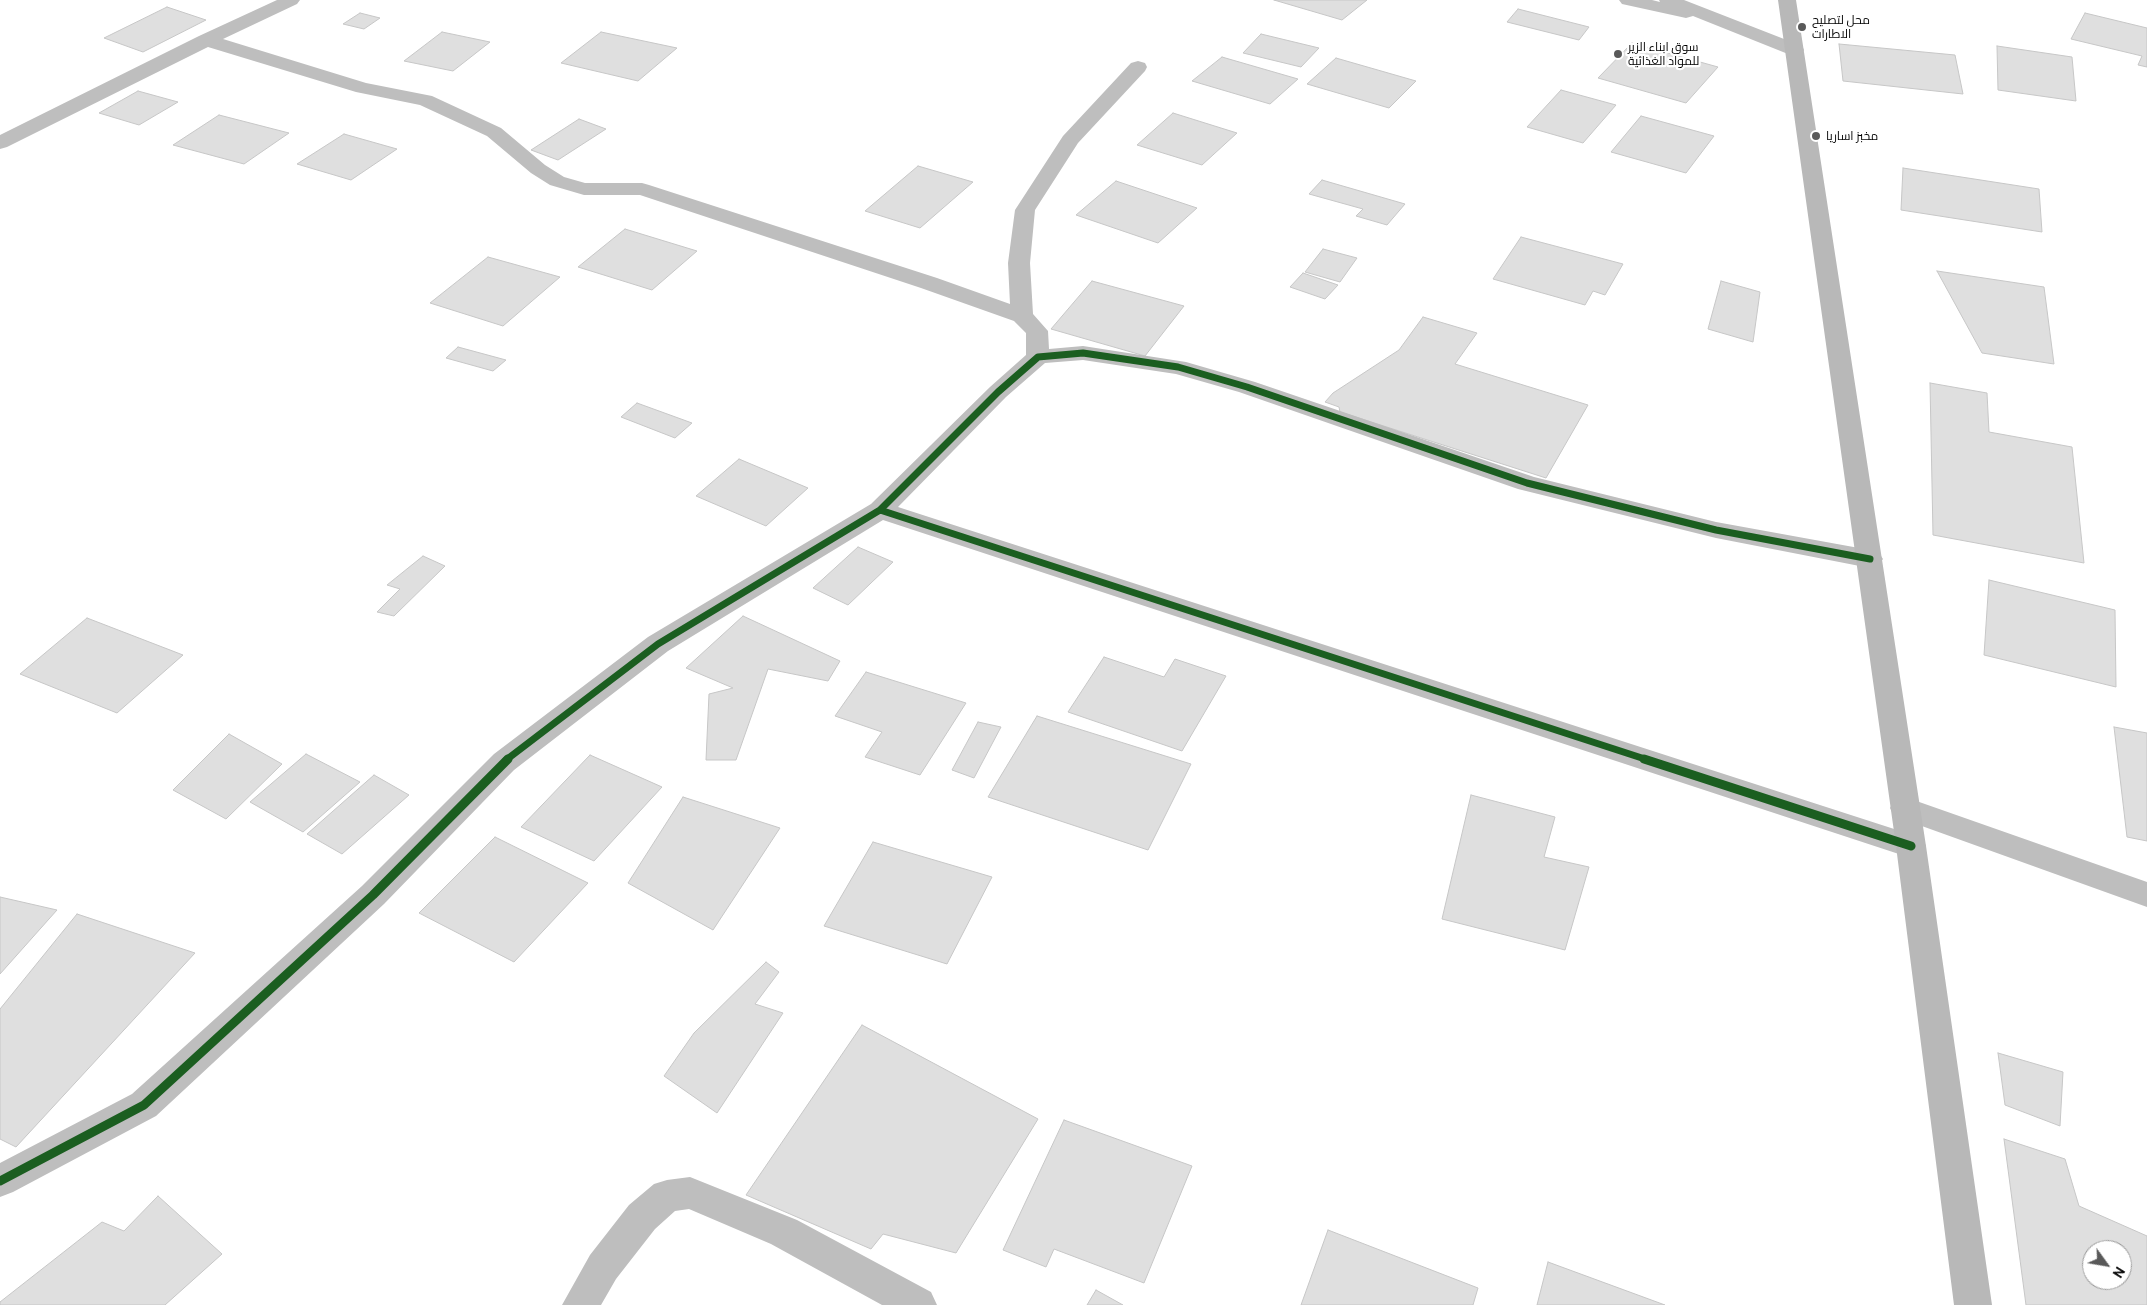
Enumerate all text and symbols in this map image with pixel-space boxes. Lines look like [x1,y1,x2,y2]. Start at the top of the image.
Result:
place label: محل لتصليح الاطارات [1812,13,1870,41]
marker: محل لتصليح الاطارات [1796,21,1808,33]
place label: سوق ابناء الزير للمواد الغذائية [1628,40,1699,68]
marker: سوق ابناء الزير للمواد الغذائية [1612,48,1624,60]
place label: مخبز اساريا [1826,129,1878,143]
marker: مخبز اساريا [1810,130,1822,142]
north arrow [2082,1240,2132,1290]
text: N [2109,1263,2129,1281]

